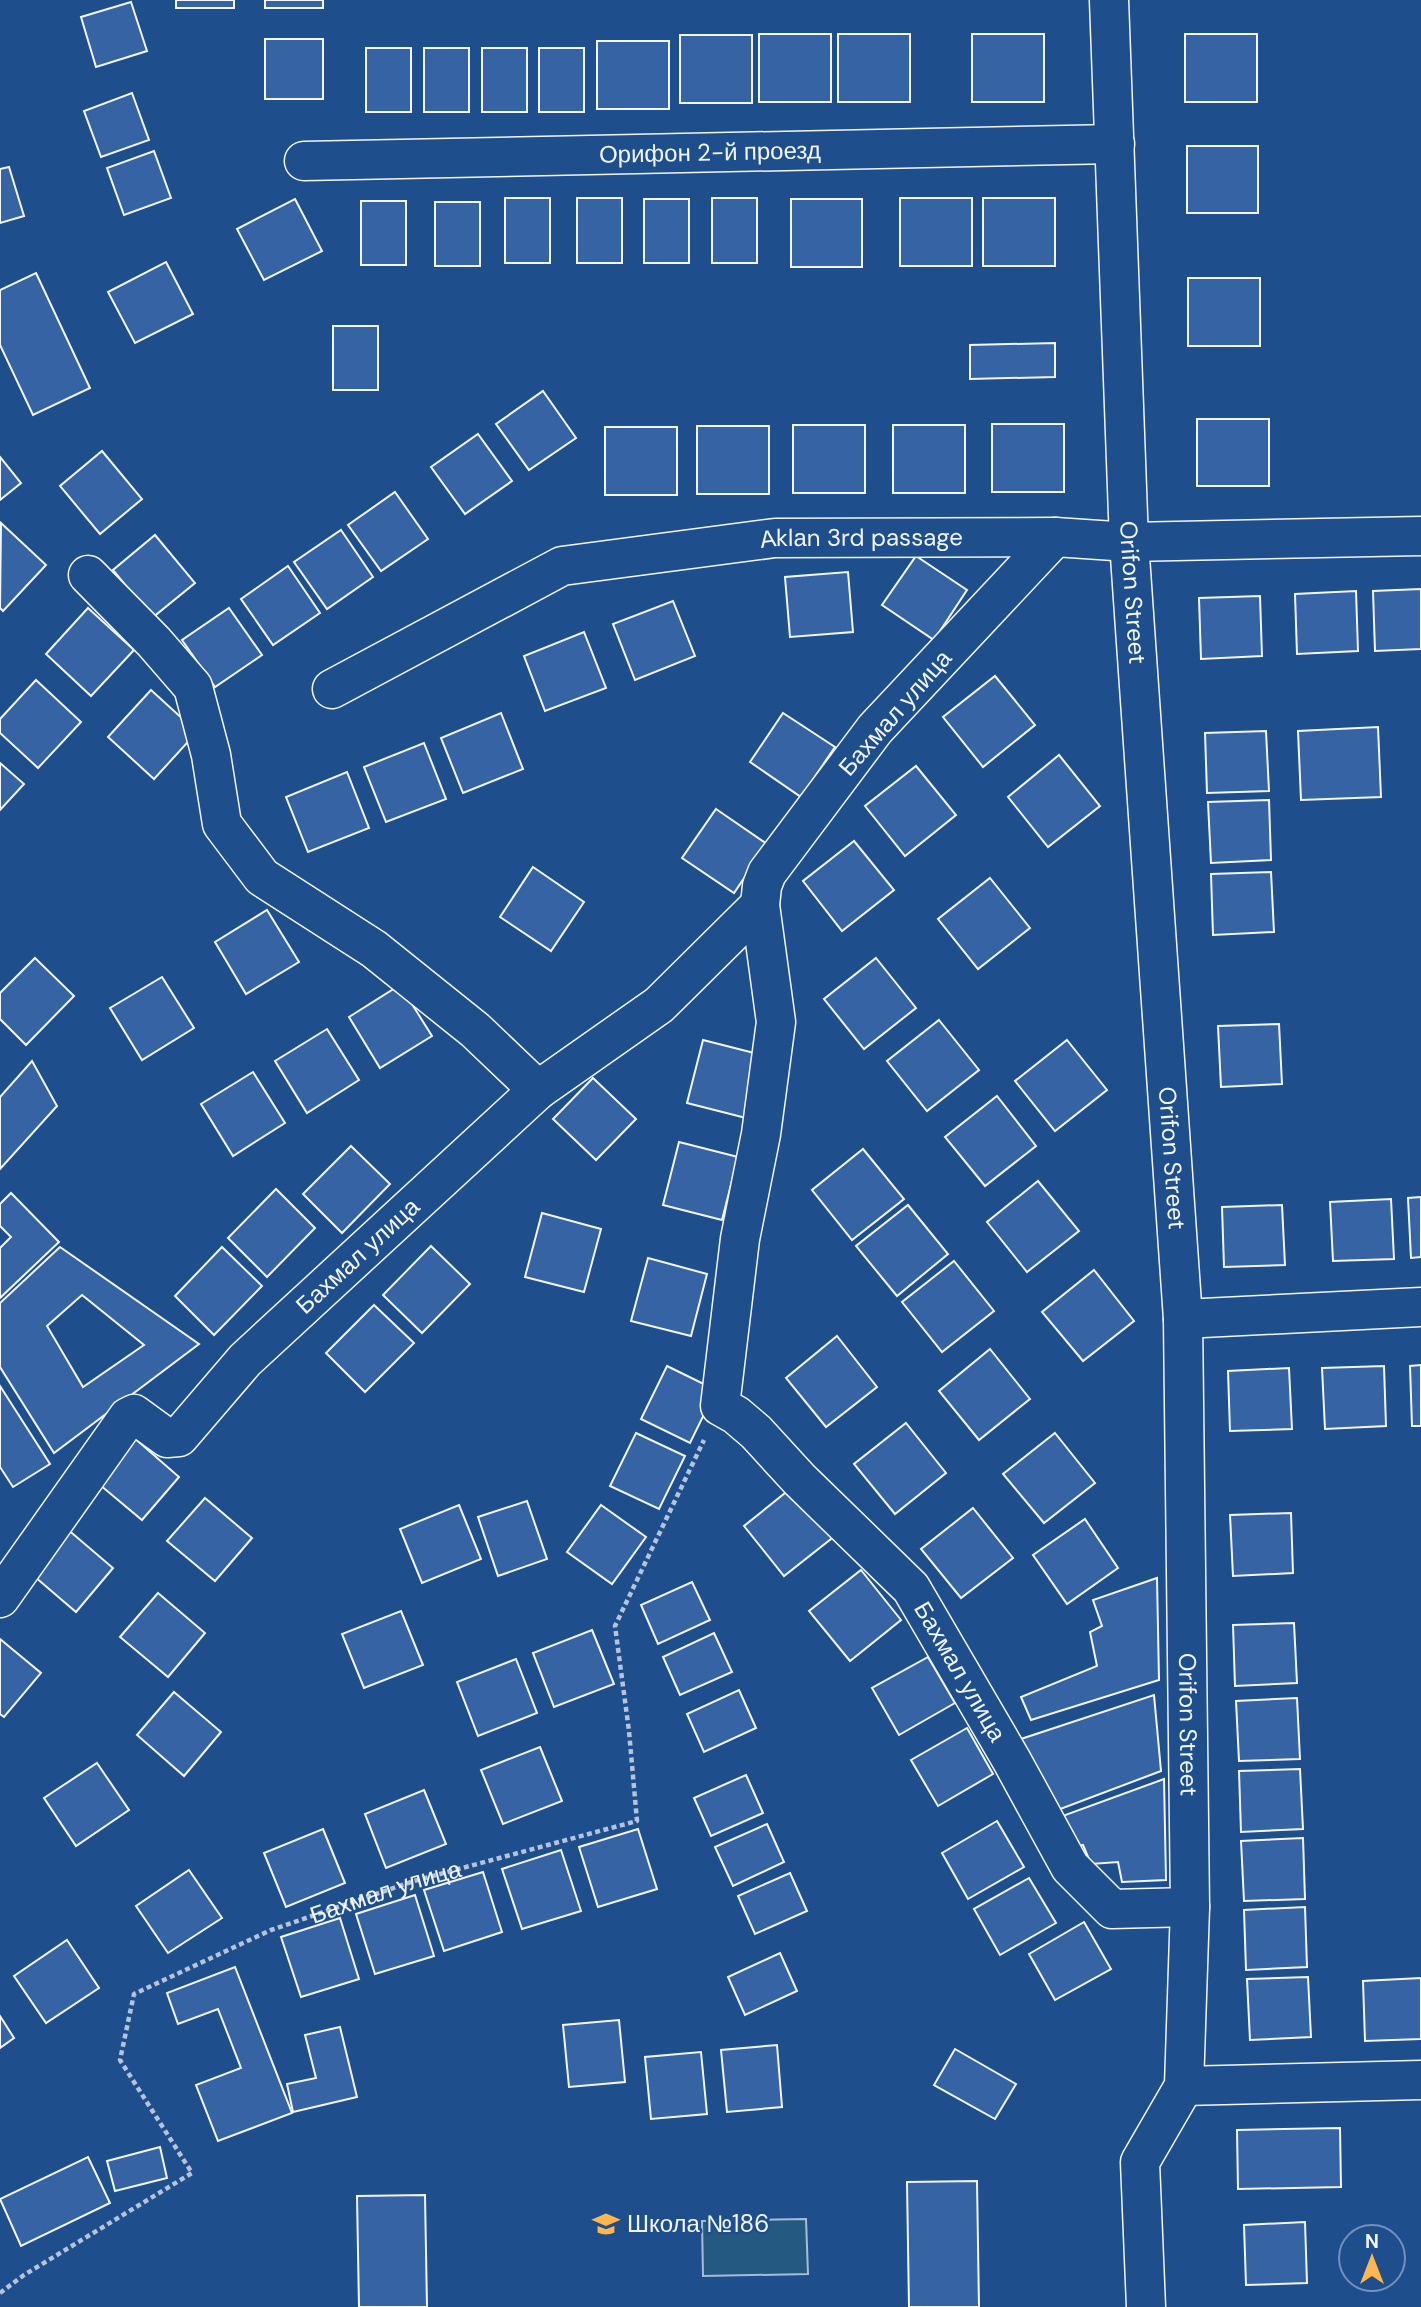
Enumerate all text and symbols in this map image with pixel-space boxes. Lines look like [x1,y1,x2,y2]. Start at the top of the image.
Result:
street label: Орифон 2-й проезд [599,134,821,170]
street label: Orifon Street [1113,520,1153,665]
street label: Аklаn 3rd passage [758,521,963,555]
street label: Бахмал улица [831,643,958,782]
street label: Orifon Street [1152,1086,1193,1231]
street label: Бахмал улица [289,1191,426,1320]
street label: Бахмал улица [907,1596,1014,1748]
street label: Orifon Street [1172,1653,1205,1797]
street label: Бахмал улица [306,1853,465,1931]
place label: Школа №186 [627,2208,769,2239]
school or university icon: Школа №186 [591,2209,621,2239]
north arrow [1337,2223,1407,2293]
text: N [1365,2229,1379,2254]

